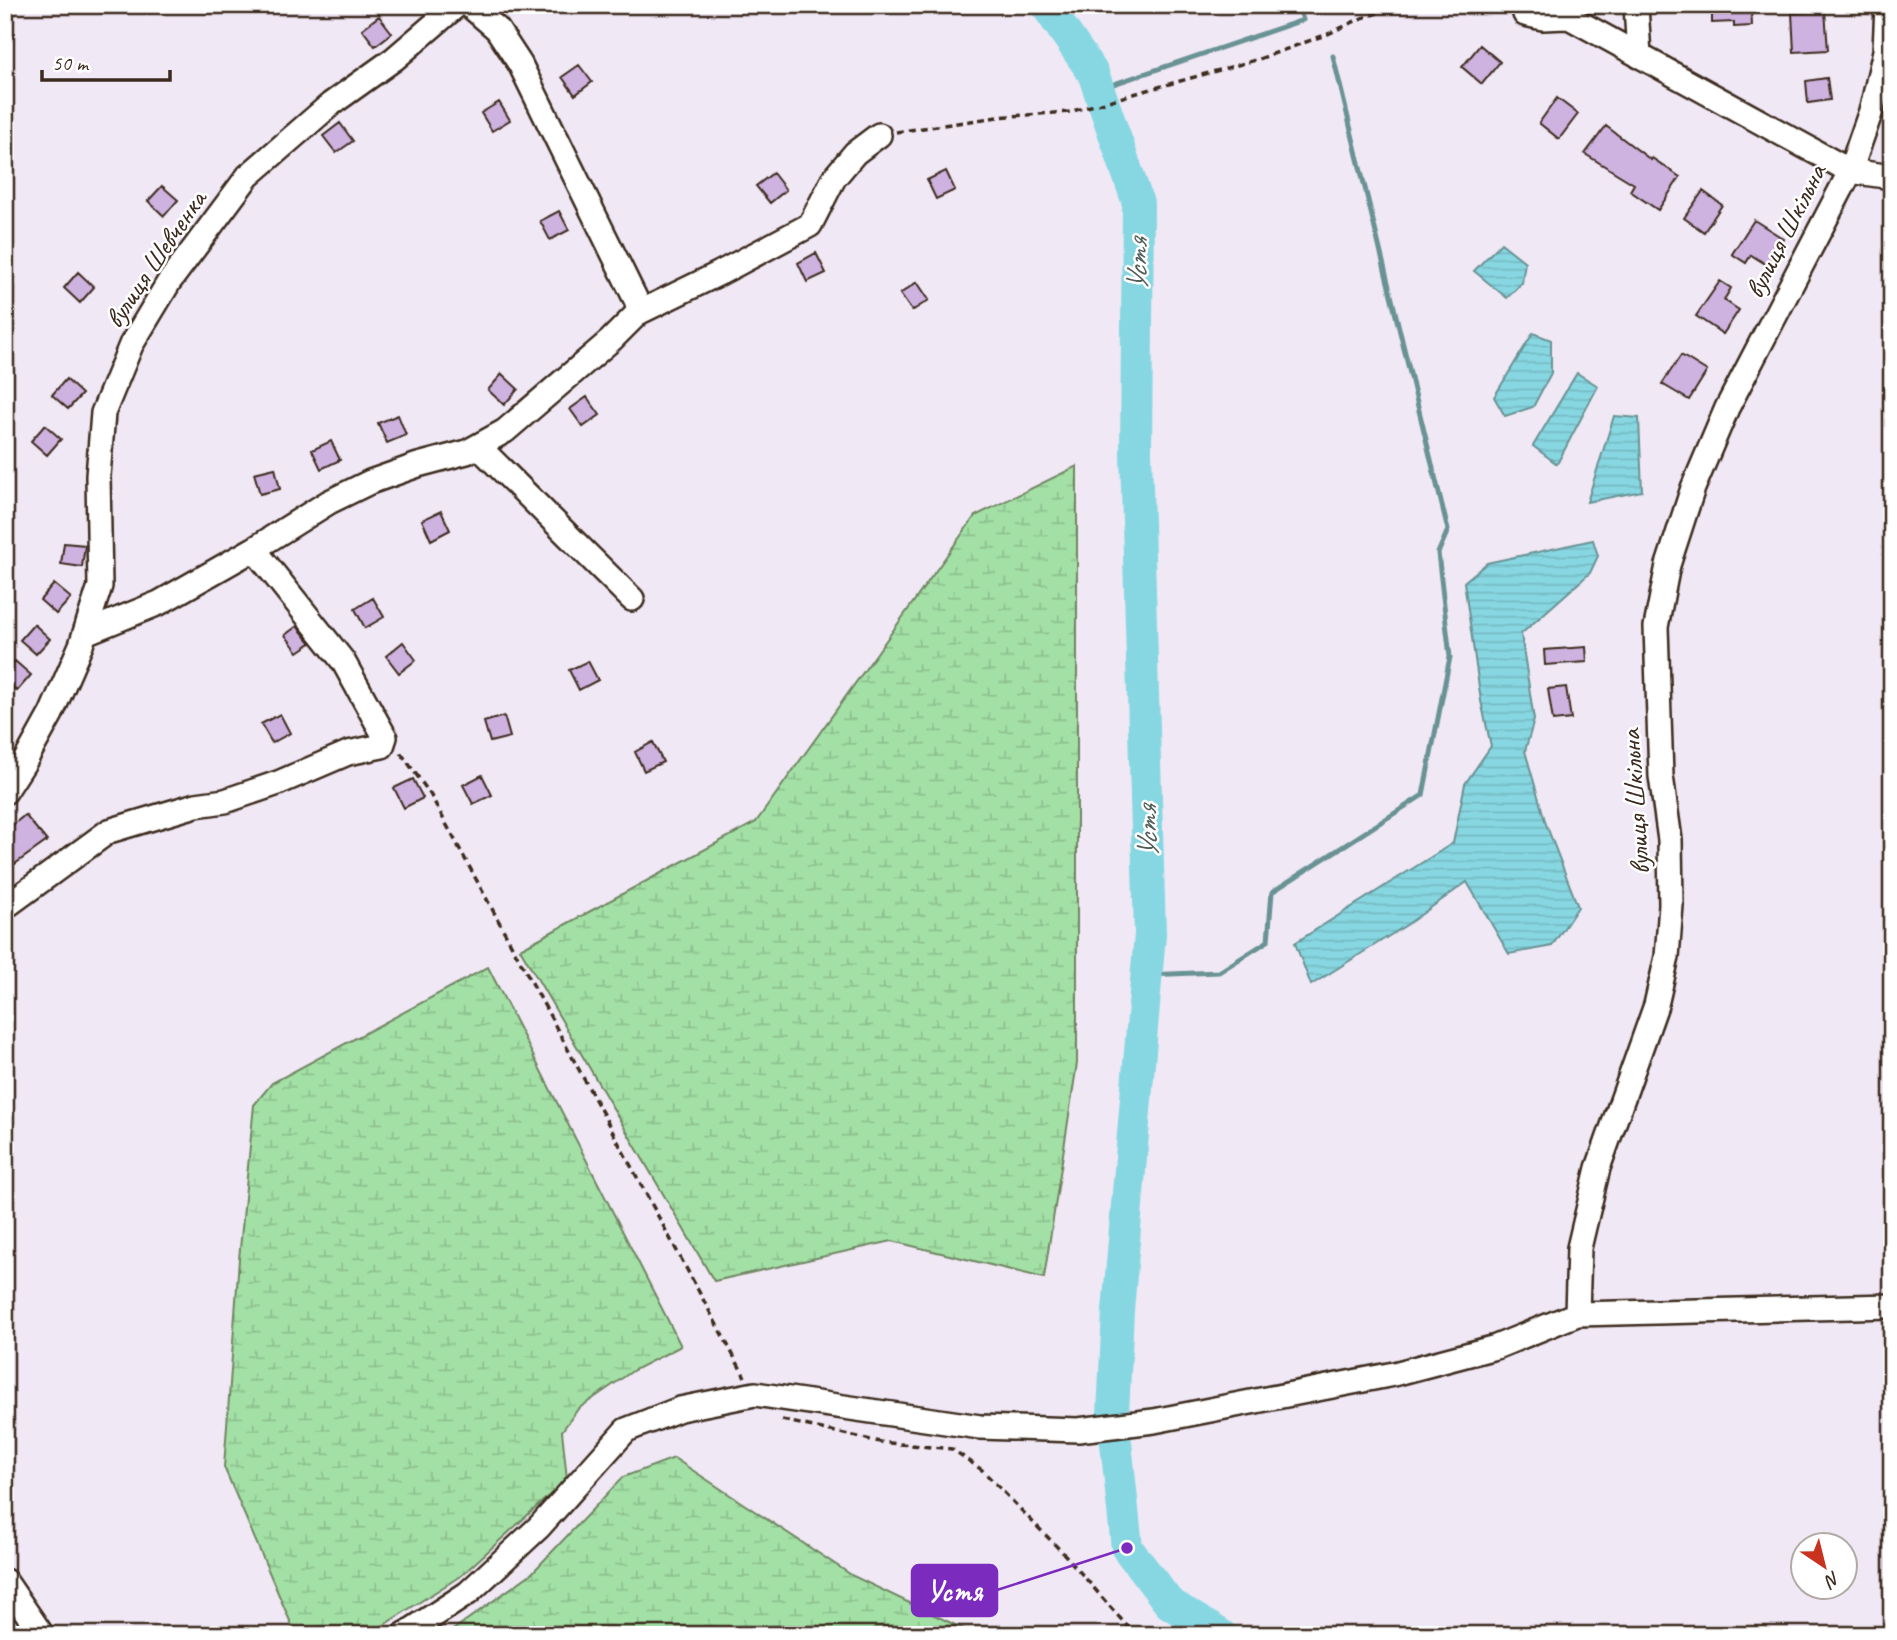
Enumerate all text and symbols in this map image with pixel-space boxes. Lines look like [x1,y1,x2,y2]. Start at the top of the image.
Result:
scale bar [42,38,170,82]
text: 50 m [52,50,90,76]
street label: вулиця Шкільна [1736,157,1834,304]
street label: вулиця Шевченка [96,182,215,334]
water label: Устя [1118,234,1156,292]
street label: вулиця Шкільна [1612,726,1658,876]
water label: Устя [1127,801,1167,859]
north arrow [1788,1532,1858,1602]
callout: Устя [912,1565,997,1616]
text: N [1819,1566,1845,1594]
text: Устя [926,1572,984,1610]

